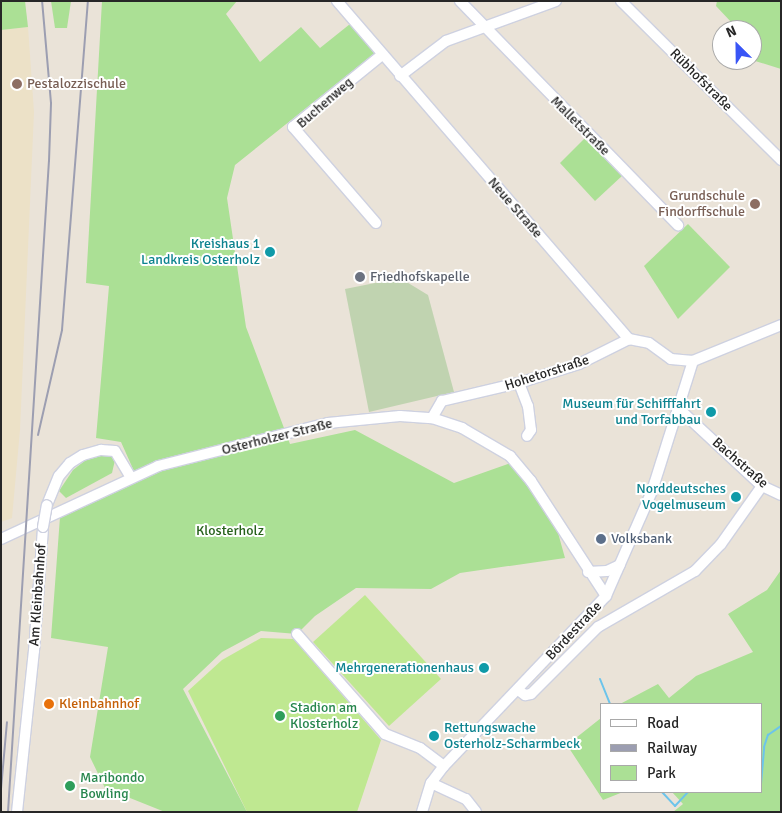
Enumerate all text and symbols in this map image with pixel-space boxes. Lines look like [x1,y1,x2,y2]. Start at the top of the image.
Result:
north arrow [712,20,762,70]
text: N [724,22,739,41]
street label: Rübhofstraße [666,45,736,115]
street label: Buchenweg [293,74,357,132]
place label: Pestalozzischule [27,76,126,92]
marker: Pestalozzischule [11,78,23,90]
street label: Malletstraße [547,93,613,159]
street label: Neue Straße [484,174,546,242]
place label: Grundschule Findorffschule [658,188,745,220]
marker: Grundschule Findorffschule [749,198,761,210]
place label: Kreishaus 1 Landkreis Osterholz [141,236,260,268]
marker: Kreishaus 1 Landkreis Osterholz [264,246,276,258]
place label: Friedhofskapelle [370,269,470,285]
marker: Friedhofskapelle [354,271,366,283]
street label: Hohetorstraße [503,351,591,395]
place label: Museum für Schifffahrt und Torfabbau [562,396,701,428]
marker: Museum für Schifffahrt und Torfabbau [705,406,717,418]
street label: Osterholzer Straße [220,415,334,459]
street label: Bachstraße [709,434,771,492]
place label: Norddeutsches Vogelmuseum [636,481,726,514]
marker: Norddeutsches Vogelmuseum [730,491,742,503]
park label: Klosterholz [196,523,264,539]
place label: Volksbank [611,531,672,547]
marker: Volksbank [595,533,607,545]
street label: Am Kleinbahnhof [26,543,50,647]
street label: Bördestraße [543,598,605,664]
place label: Mehrgenerationenhaus [335,660,474,676]
marker: Mehrgenerationenhaus [478,662,490,674]
place label: Kleinbahnhof [59,696,139,712]
marker: Kleinbahnhof [43,698,55,710]
place label: Stadion am Klosterholz [290,700,358,732]
legend [600,703,762,793]
marker: Stadion am Klosterholz [274,710,286,722]
text: Road [647,714,679,732]
place label: Rettungswache Osterholz-Scharmbeck [444,720,580,752]
marker: Rettungswache Osterholz-Scharmbeck [428,730,440,742]
text: Railway [647,739,697,757]
text: Park [647,764,676,782]
place label: Maribondo Bowling [80,770,145,802]
marker: Maribondo Bowling [64,780,76,792]

